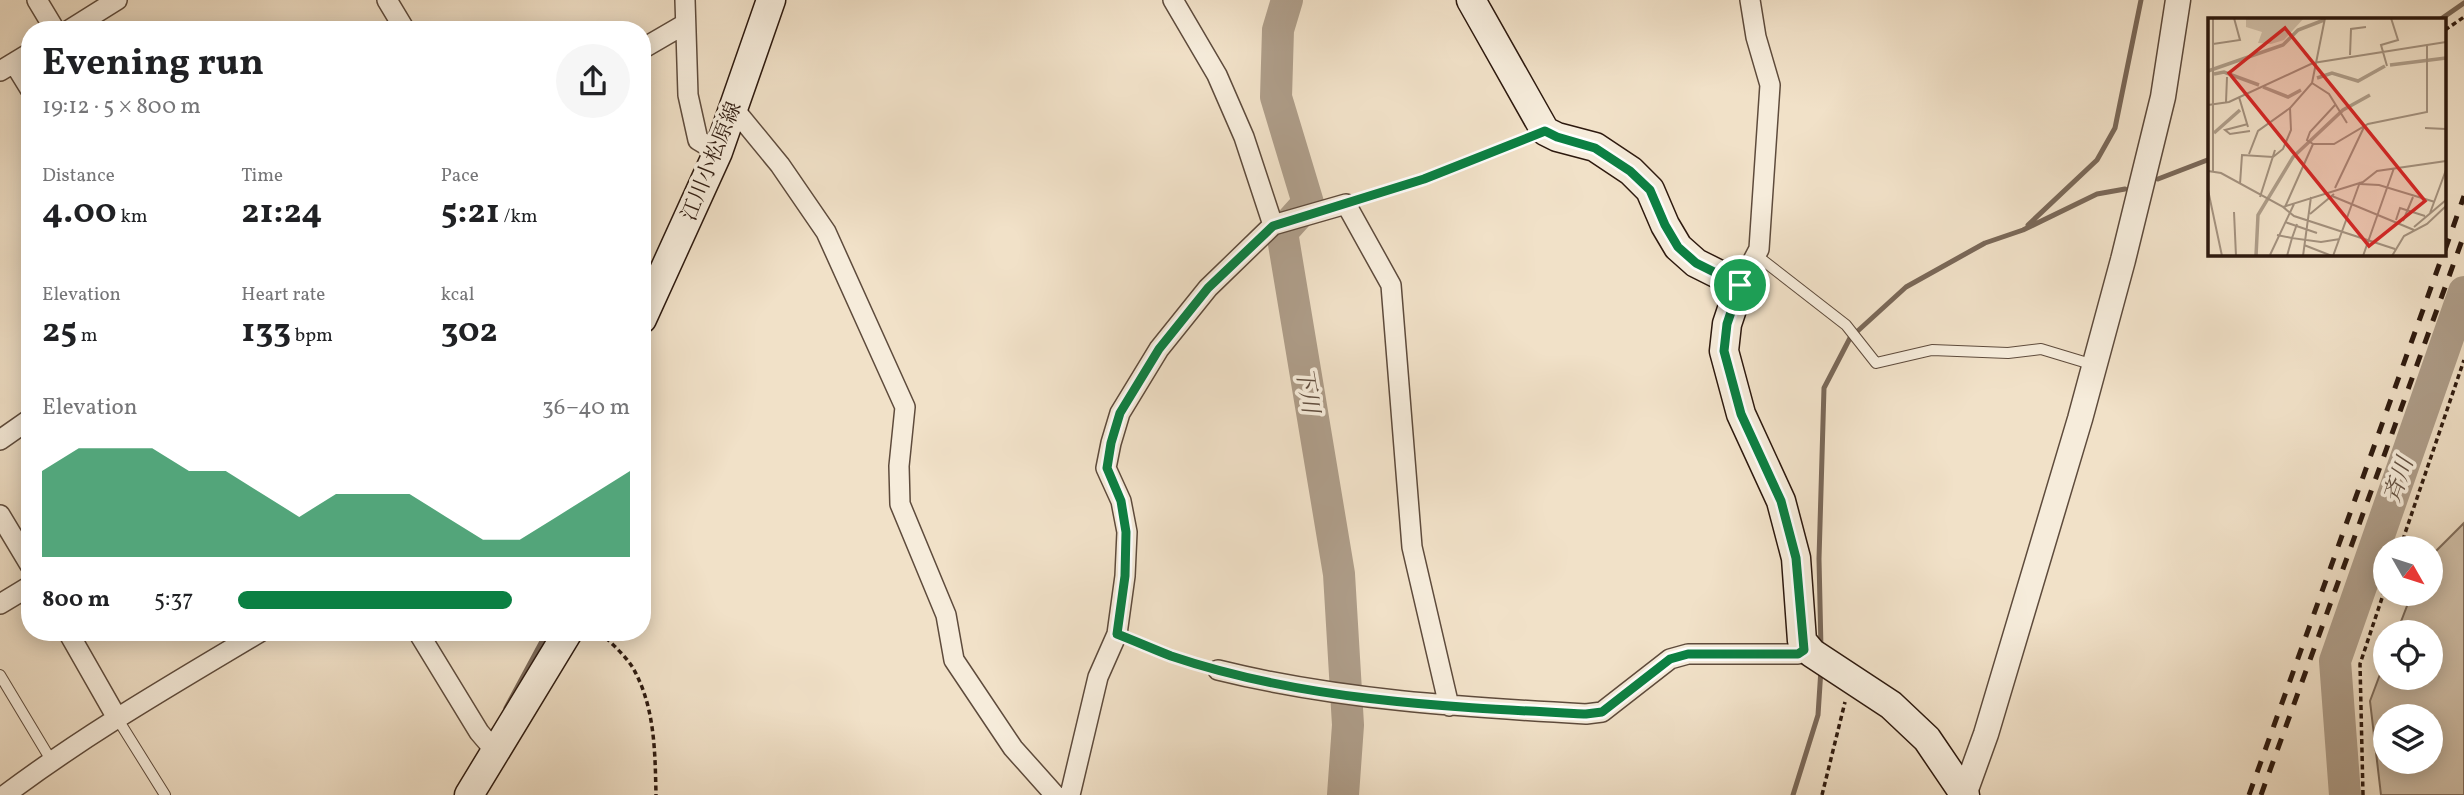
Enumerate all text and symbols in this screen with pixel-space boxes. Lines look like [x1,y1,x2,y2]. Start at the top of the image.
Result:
inset map [2208,18,2446,256]
text: Evening run [42,38,264,91]
button: share [556,44,630,118]
text: 19:12 · 5 × 800 m [42,91,201,123]
street label: 江川小松原線 [675,98,749,225]
text: Distance [42,163,115,189]
text: Time [241,163,283,189]
text: Pace [441,163,479,189]
text: 4.00 [42,189,117,237]
text: 21:24 [241,189,322,237]
text: 5:21 [441,189,500,237]
text: km [117,204,148,230]
text: /km [500,204,538,230]
pin [1710,255,1770,315]
icon: arrive [1721,266,1759,304]
text: Elevation [42,282,121,308]
text: Heart rate [241,282,325,308]
text: kcal [441,282,474,308]
text: 25 [42,308,77,356]
text: 133 [241,308,291,356]
text: 302 [441,308,498,356]
text: m [77,323,98,349]
text: bpm [291,323,333,349]
water label: 下川 [1286,365,1326,419]
text: Elevation [42,392,138,424]
text: 36–40 m [542,392,630,424]
water label: 斉川 [2377,451,2423,508]
north arrow [2373,536,2443,606]
map controls [2373,536,2443,774]
text: 800 m [42,584,110,616]
text: 5:37 [154,584,193,616]
button: locate [2373,620,2443,690]
button: layers [2373,704,2443,774]

